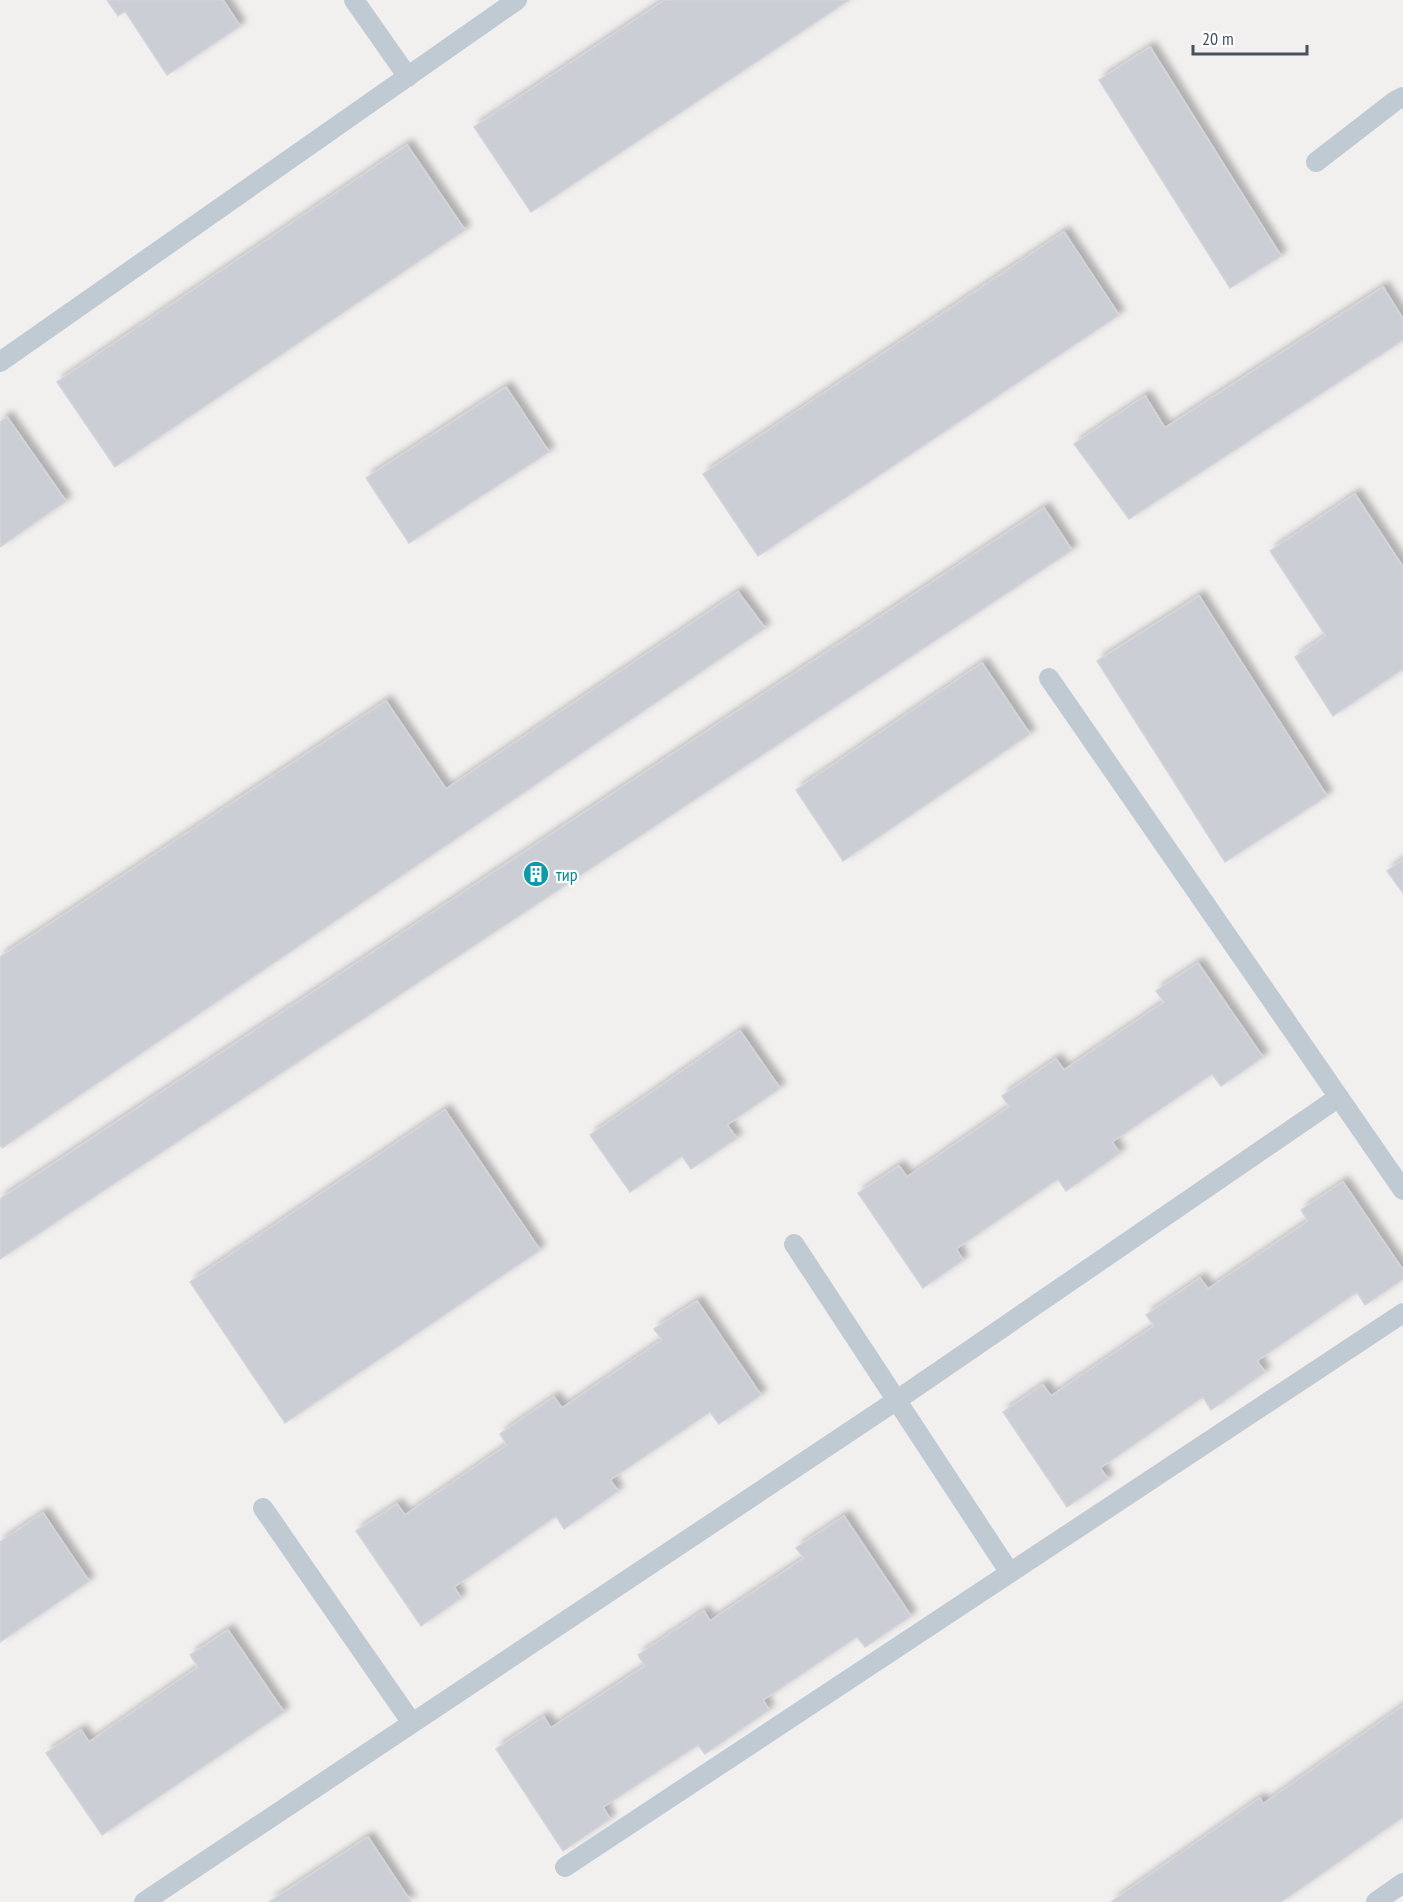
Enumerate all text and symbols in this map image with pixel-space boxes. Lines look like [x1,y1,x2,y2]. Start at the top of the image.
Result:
scale bar [1193,18,1307,56]
text: 20 m [1202,27,1234,50]
building icon: тир [521,859,551,889]
place label: тир [556,863,578,886]

